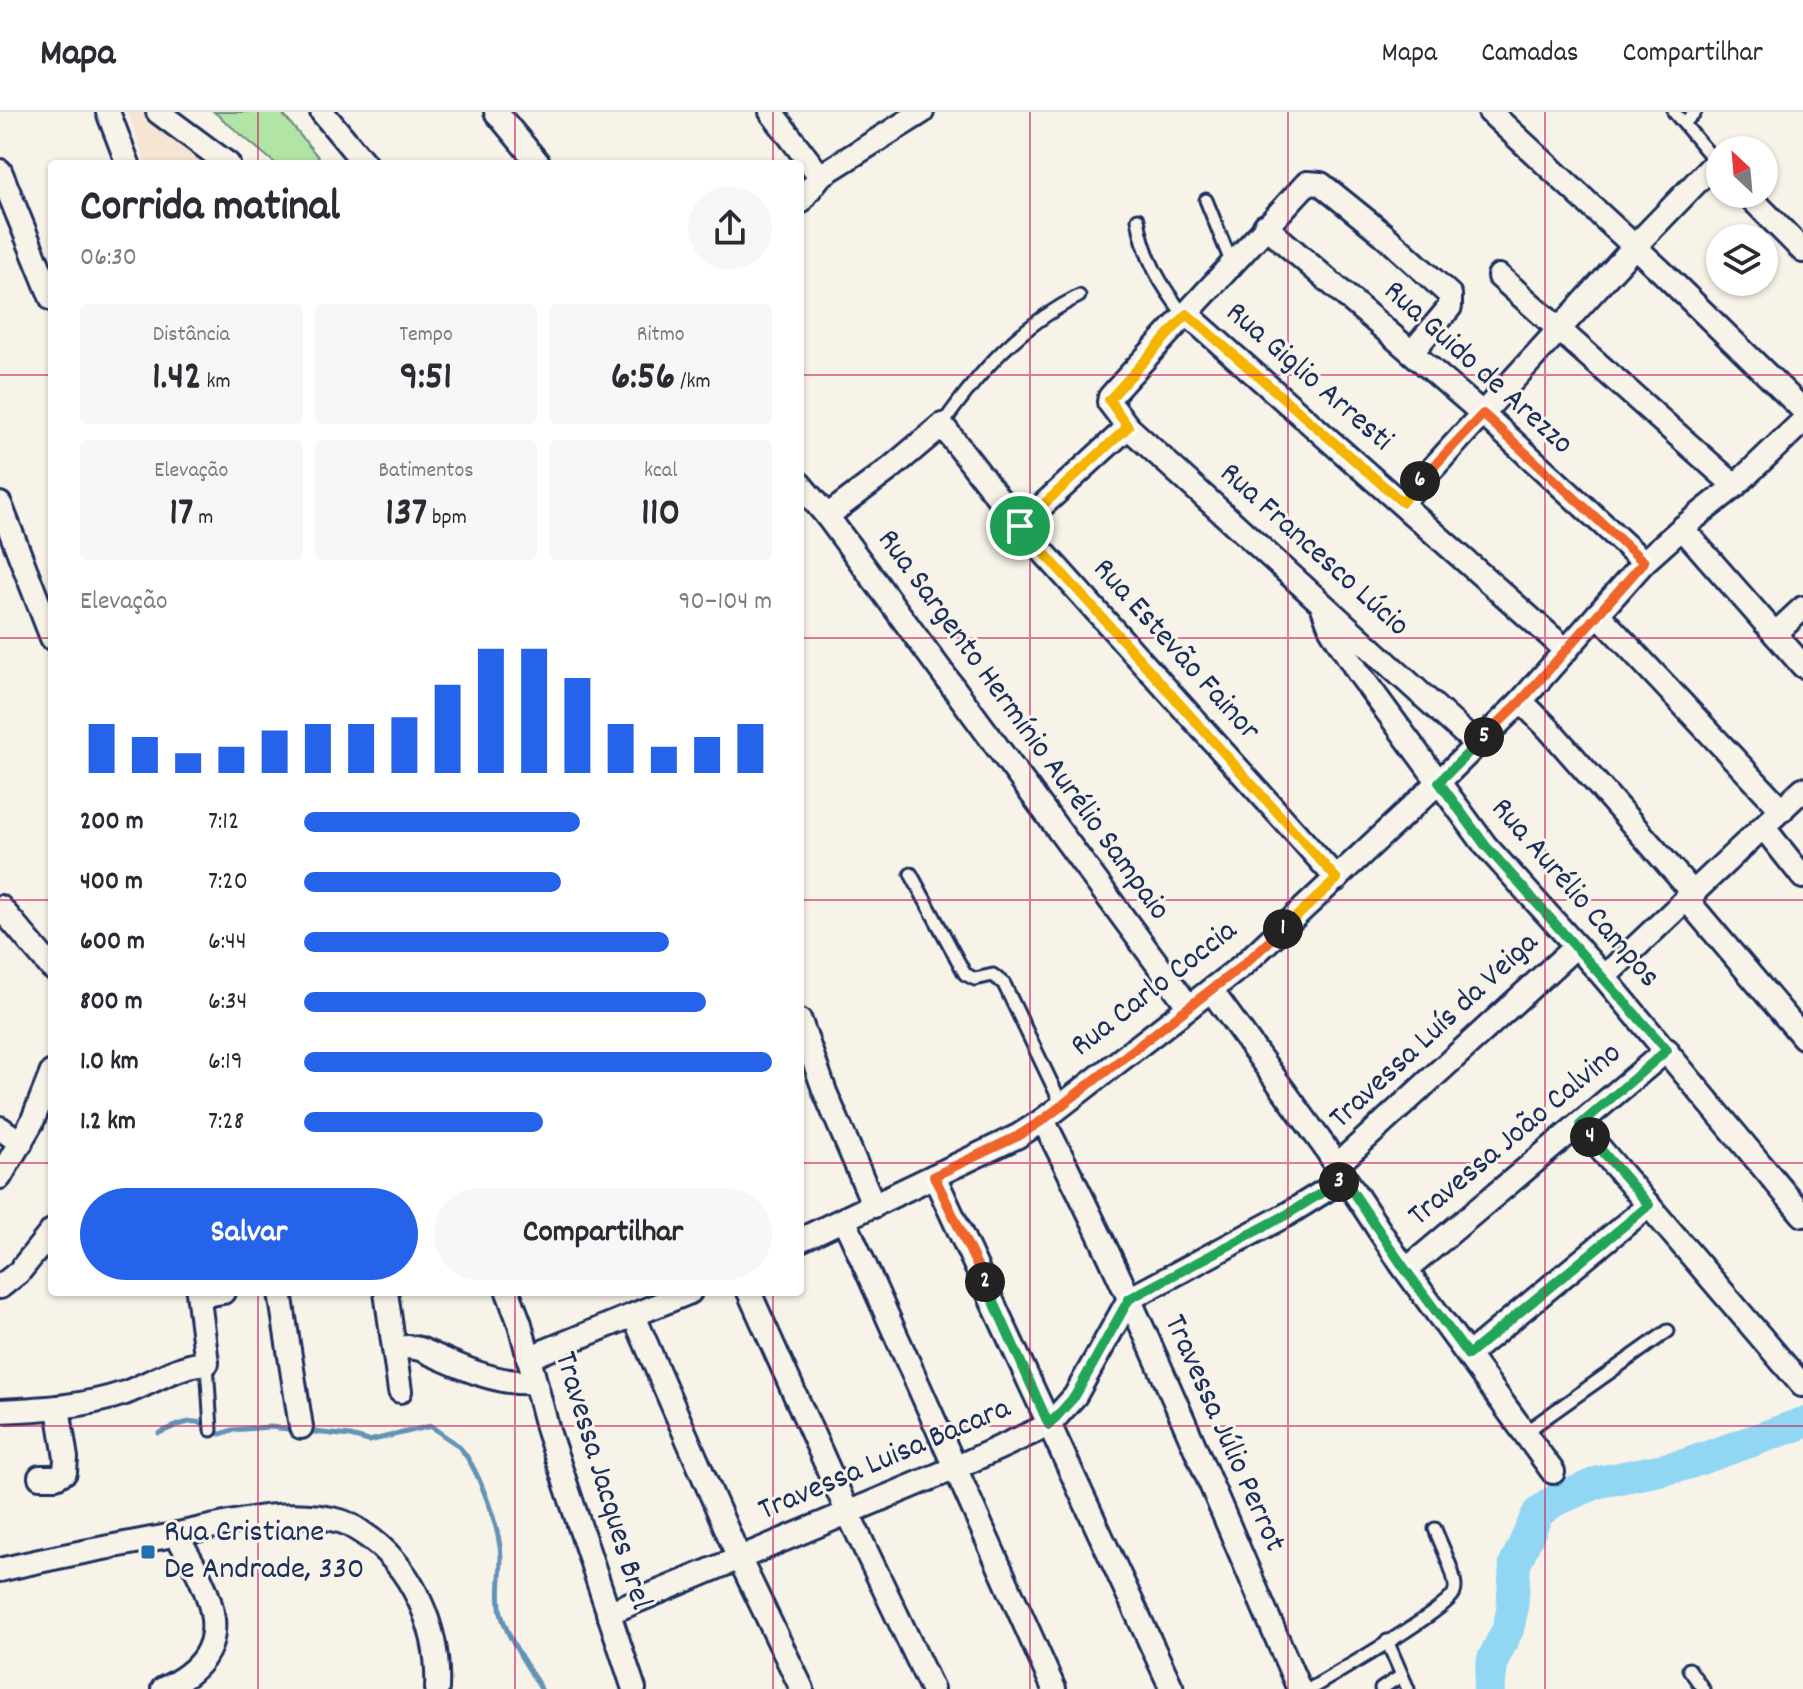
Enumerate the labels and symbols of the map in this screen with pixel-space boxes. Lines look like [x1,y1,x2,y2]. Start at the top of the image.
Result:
north arrow [1706,136,1778,208]
street label: Rua Guido de Arezzo [1372,271,1582,467]
street label: Rua Giglio Arresti [1214,292,1402,464]
street label: Rua Francesco Lúcio [1208,453,1418,649]
pin: 6 [1400,461,1440,501]
pin [986,492,1054,560]
street label: Rua Sargento Hermínio Aurélio Sampaio [864,521,1180,931]
street label: Rua Estevão Fainor [1080,549,1270,753]
pin: 5 [1464,717,1504,757]
street label: Rua Aurélio Campos [1478,789,1670,999]
pin: 1 [1263,909,1303,949]
street label: Rua Carlo Coccia [1062,910,1249,1070]
street label: Travessa Luís da Veiga [1320,922,1551,1141]
street label: Travessa João Calvino [1399,1033,1633,1239]
pin: 4 [1570,1117,1610,1157]
pin: 3 [1319,1162,1359,1202]
pin: 2 [965,1262,1005,1302]
street label: Travessa Júlio Perrot [1150,1308,1296,1560]
street label: Travessa Jacques Brel [540,1346,662,1616]
street label: Travessa Luisa Bacara [752,1387,1019,1535]
place label: Rua Cristiane De Andrade, 330 [164,1511,364,1594]
marker: Rua Cristiane De Andrade, 330 [139,1543,157,1561]

